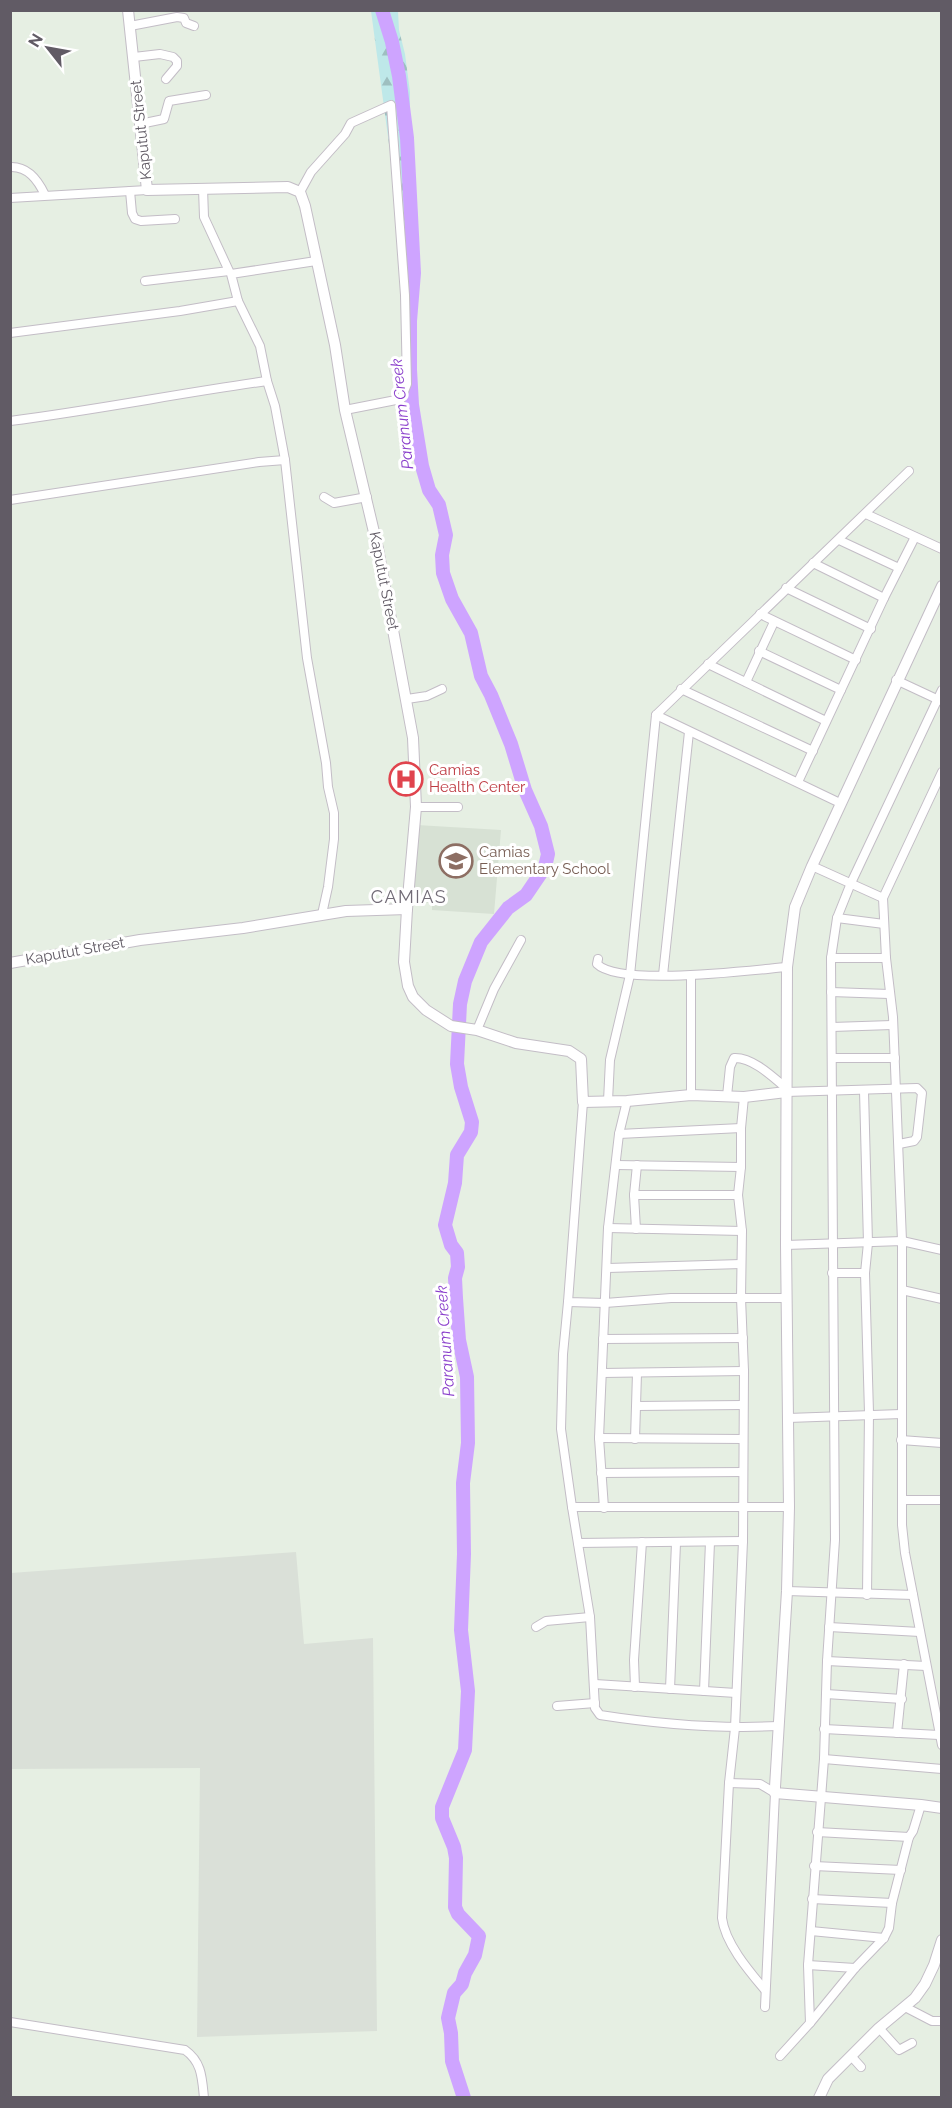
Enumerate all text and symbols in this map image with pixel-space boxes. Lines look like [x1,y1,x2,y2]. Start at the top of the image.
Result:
north arrow [18,18,78,78]
text: N [24,30,47,51]
street label: Kaputut Street [127,79,155,181]
water label: Paranum Creek [387,357,417,470]
street label: Kaputut Street [366,530,402,632]
hospital icon: Camias Health Center [388,761,424,797]
place label: Camias Health Center [429,761,526,796]
school or university icon: Camias Elementary School [438,843,474,879]
place label: Camias Elementary School [479,843,611,878]
district label: CAMIAS [371,886,447,907]
street label: Kaputut Street [24,933,126,969]
water label: Paranum Creek [432,1284,458,1397]

